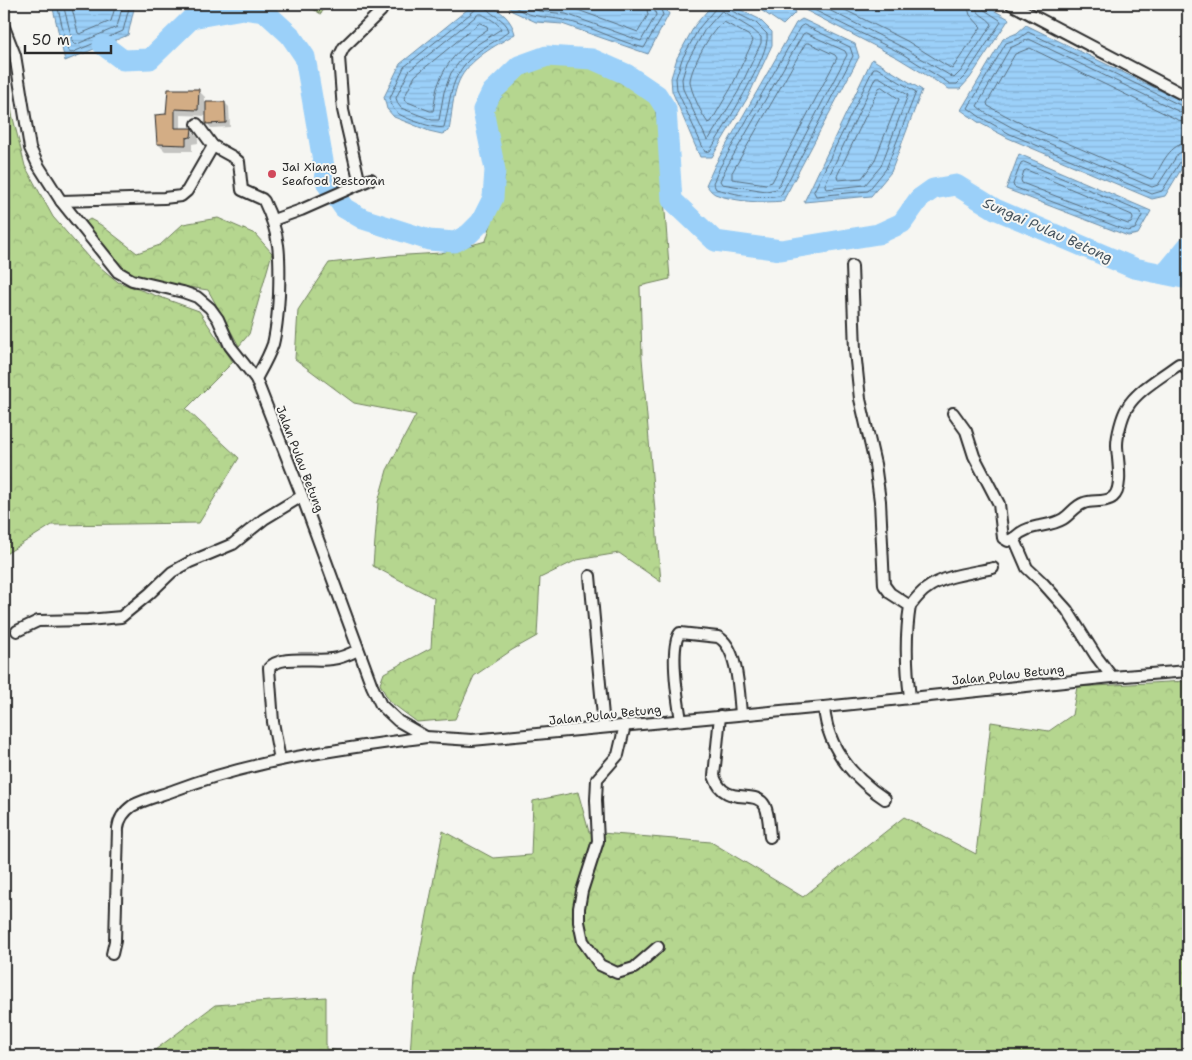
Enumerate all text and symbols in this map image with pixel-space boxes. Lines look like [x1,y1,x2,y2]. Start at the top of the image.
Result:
scale bar [25,22,111,54]
text: 50 m [32,30,70,50]
place label: Jai Xiang Seafood Restoran [282,159,385,189]
marker: Jai Xiang Seafood Restoran [266,168,278,180]
water label: Sungai Pulau Betong [980,193,1116,267]
street label: Jalan Pulau Betung [272,403,328,515]
street label: Jalan Pulau Betung [951,661,1065,689]
street label: Jalan Pulau Betung [548,701,662,729]

